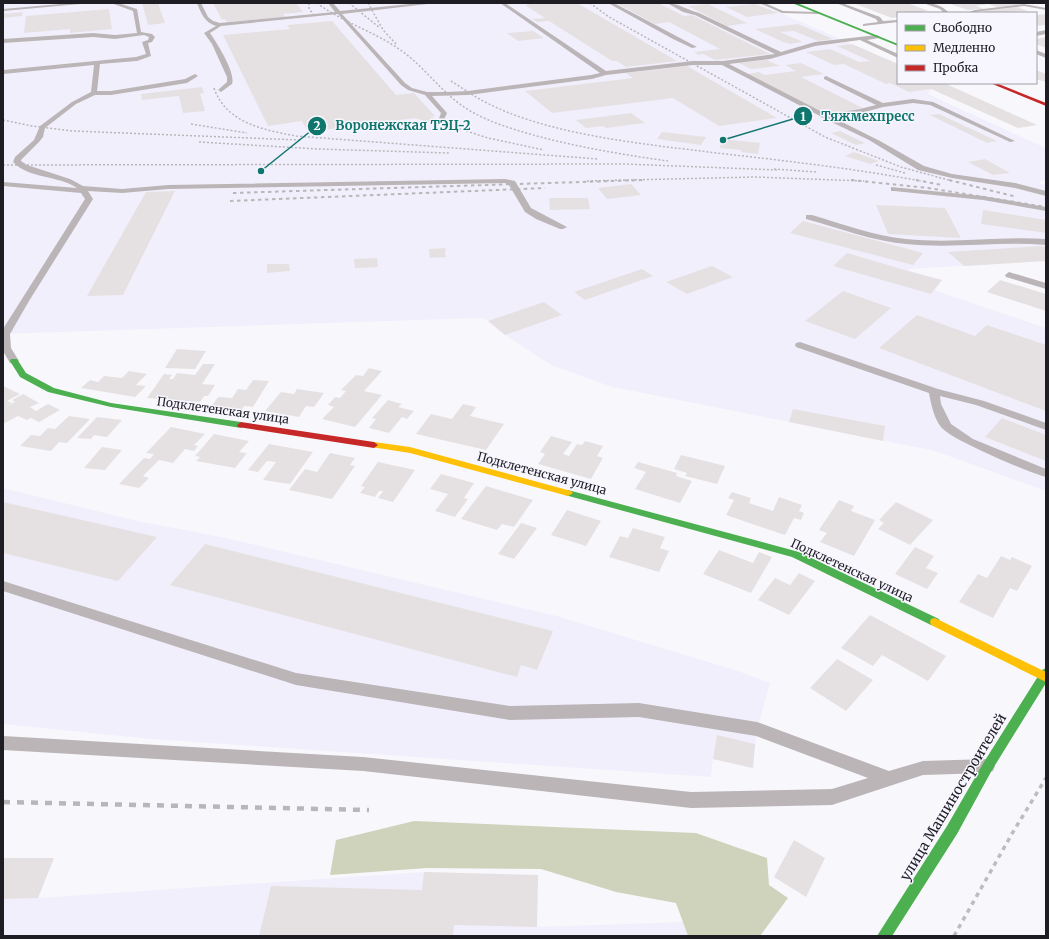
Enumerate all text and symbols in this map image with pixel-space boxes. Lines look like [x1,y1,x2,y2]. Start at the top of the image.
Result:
legend [897,12,1037,84]
text: Свободно [933,20,992,35]
text: Медленно [933,40,995,55]
text: Пробка [933,60,979,75]
callout: Тяжмехпресс [793,104,923,129]
text: Тяжмехпресс [821,108,915,125]
text: 1 [800,109,806,124]
callout: Воронежская ТЭЦ-2 [307,113,478,138]
text: Воронежская ТЭЦ-2 [335,117,471,134]
text: 2 [313,118,321,133]
street label: Подклетенская улица [156,393,291,427]
street label: Подклетенская улица [476,448,609,498]
street label: Подклетенская улица [788,535,916,605]
street label: улица Машиностроителей [896,710,1010,884]

